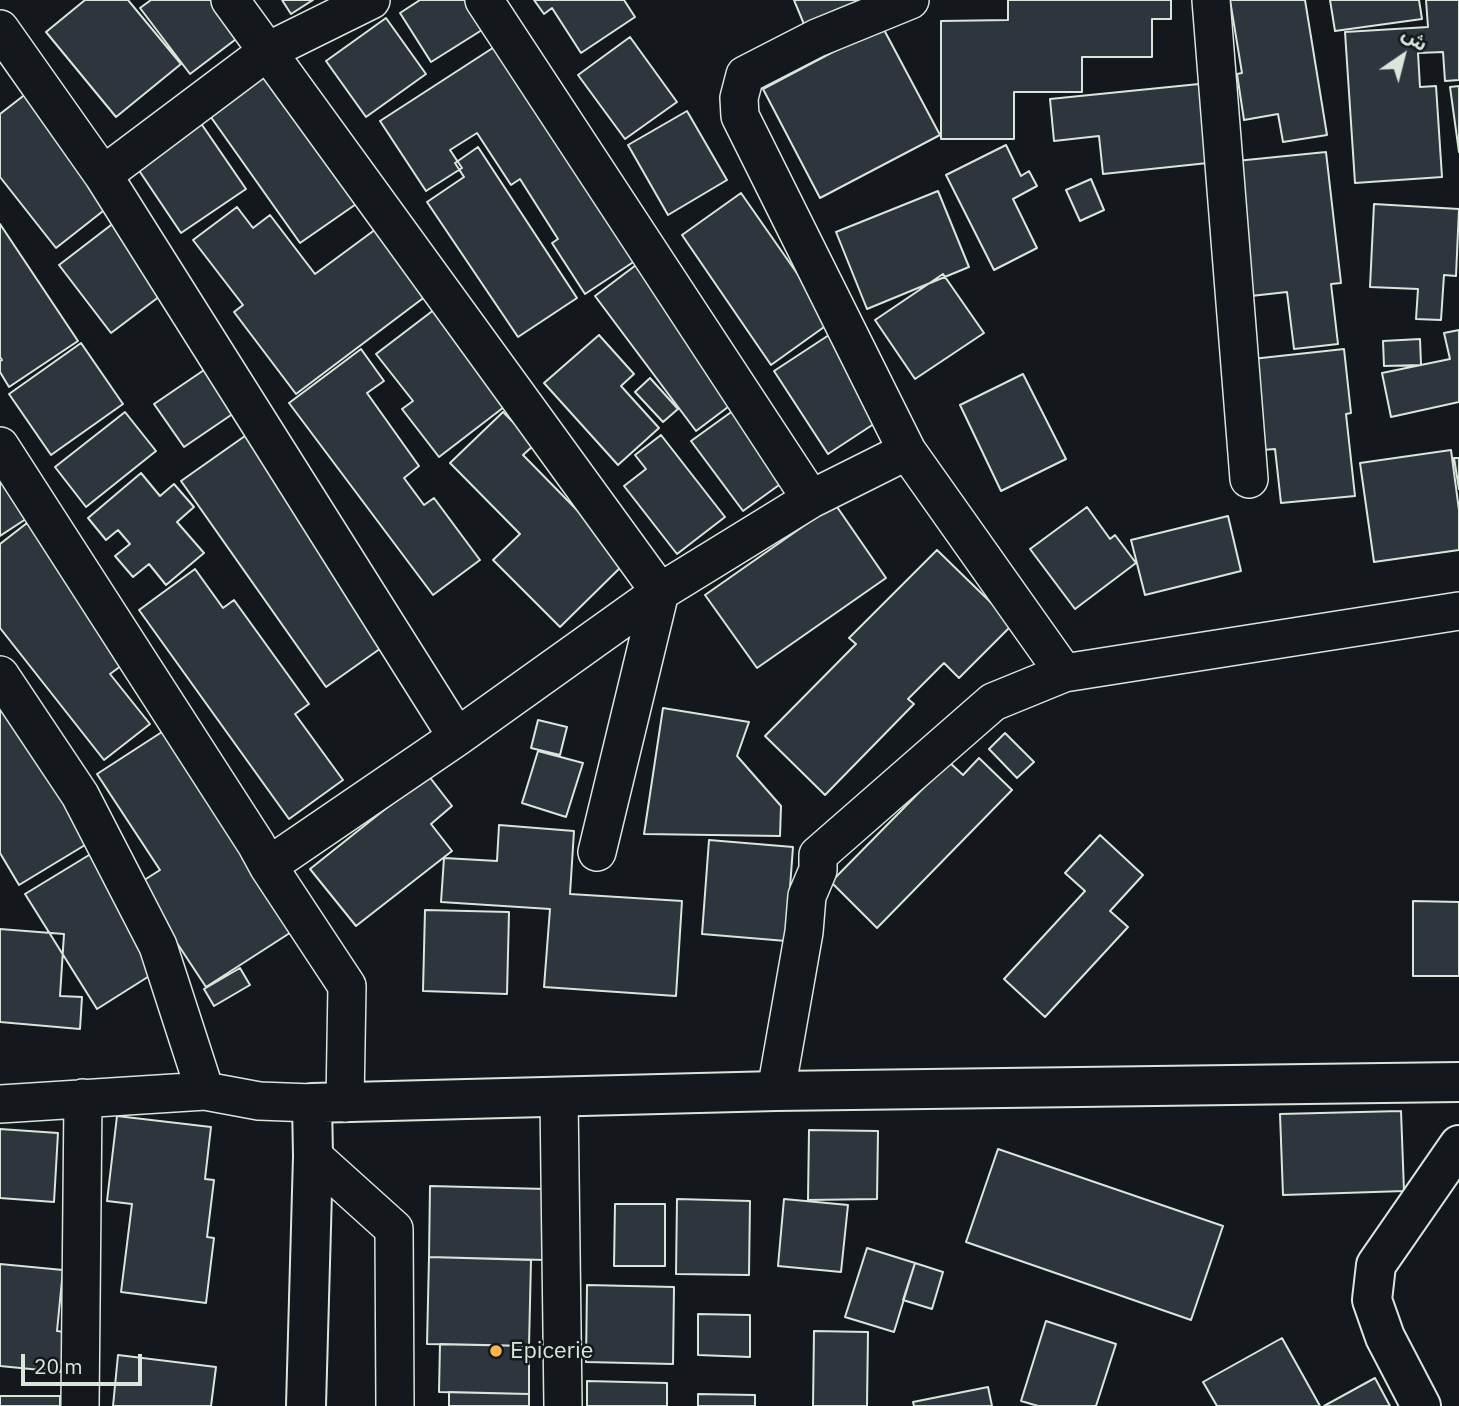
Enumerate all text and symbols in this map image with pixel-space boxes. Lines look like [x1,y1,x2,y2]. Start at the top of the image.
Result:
north arrow [1368,21,1438,91]
text: ش [1398,22,1433,56]
place label: Epicerie [510,1337,593,1365]
scale bar [24,1340,145,1384]
marker: Epicerie [488,1343,504,1359]
text: 20 m [34,1352,83,1380]

